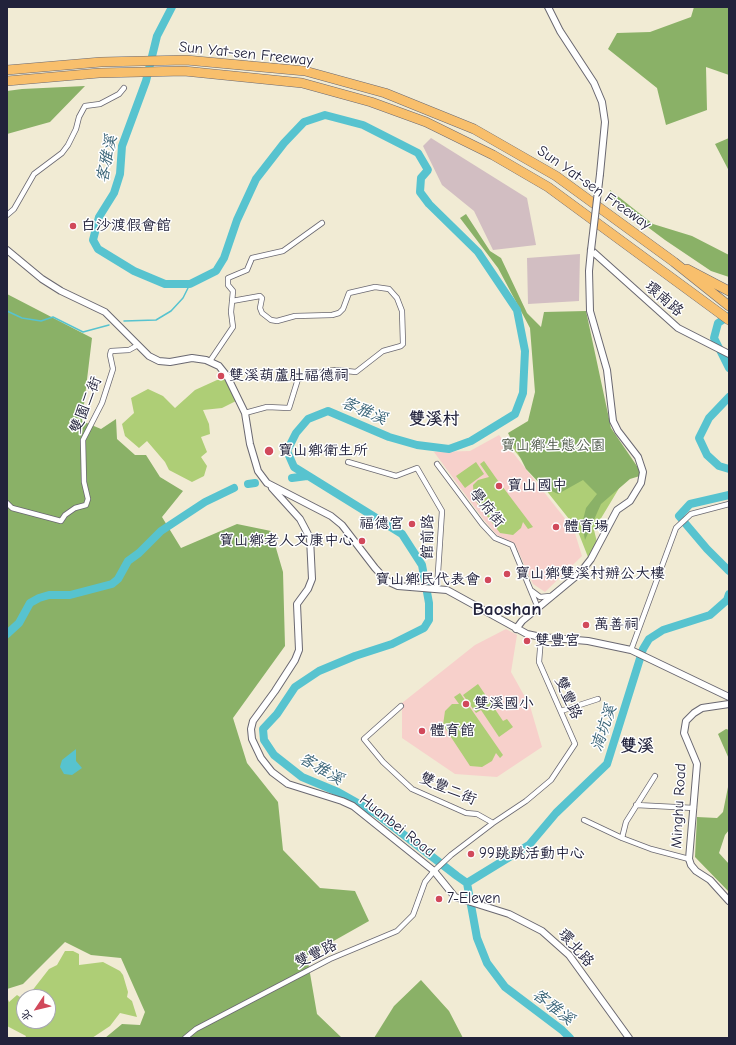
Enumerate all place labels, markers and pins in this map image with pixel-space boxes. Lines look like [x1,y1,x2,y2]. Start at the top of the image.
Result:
place label: 白沙渡假會館 [81,217,171,235]
marker: 白沙渡假會館 [68,221,78,231]
place label: 雙溪葫蘆肚福德祠 [229,367,349,385]
marker: 雙溪葫蘆肚福德祠 [216,371,226,381]
place label: 寶山鄉衛生所 [278,442,368,460]
marker: 寶山鄉衛生所 [263,445,275,457]
place label: 寶山國中 [507,477,567,495]
marker: 寶山國中 [494,481,504,491]
place label: 福德宮 [359,515,404,533]
place label: 體育場 [564,518,609,536]
marker: 福德宮 [407,519,417,529]
marker: 體育場 [551,522,561,532]
place label: 寶山鄉老人文康中心 [219,532,354,550]
marker: 寶山鄉老人文康中心 [357,536,367,546]
place label: 寶山鄉雙溪村辦公大樓 [515,565,665,583]
marker: 寶山鄉雙溪村辦公大樓 [502,569,512,579]
place label: 寶山鄉民代表會 [375,571,480,589]
marker: 寶山鄉民代表會 [483,575,493,585]
place label: 萬善祠 [594,616,639,634]
marker: 萬善祠 [581,620,591,630]
place label: 雙豐宮 [535,632,580,650]
marker: 雙豐宮 [522,636,532,646]
place label: 雙溪國小 [474,695,534,713]
marker: 雙溪國小 [461,699,471,709]
place label: 體育館 [430,722,475,740]
marker: 體育館 [417,726,427,736]
place label: 99跳跳活動中心 [479,845,585,863]
marker: 99跳跳活動中心 [466,849,476,859]
place label: 7-Eleven [447,890,501,908]
marker: 7-Eleven [434,894,444,904]

